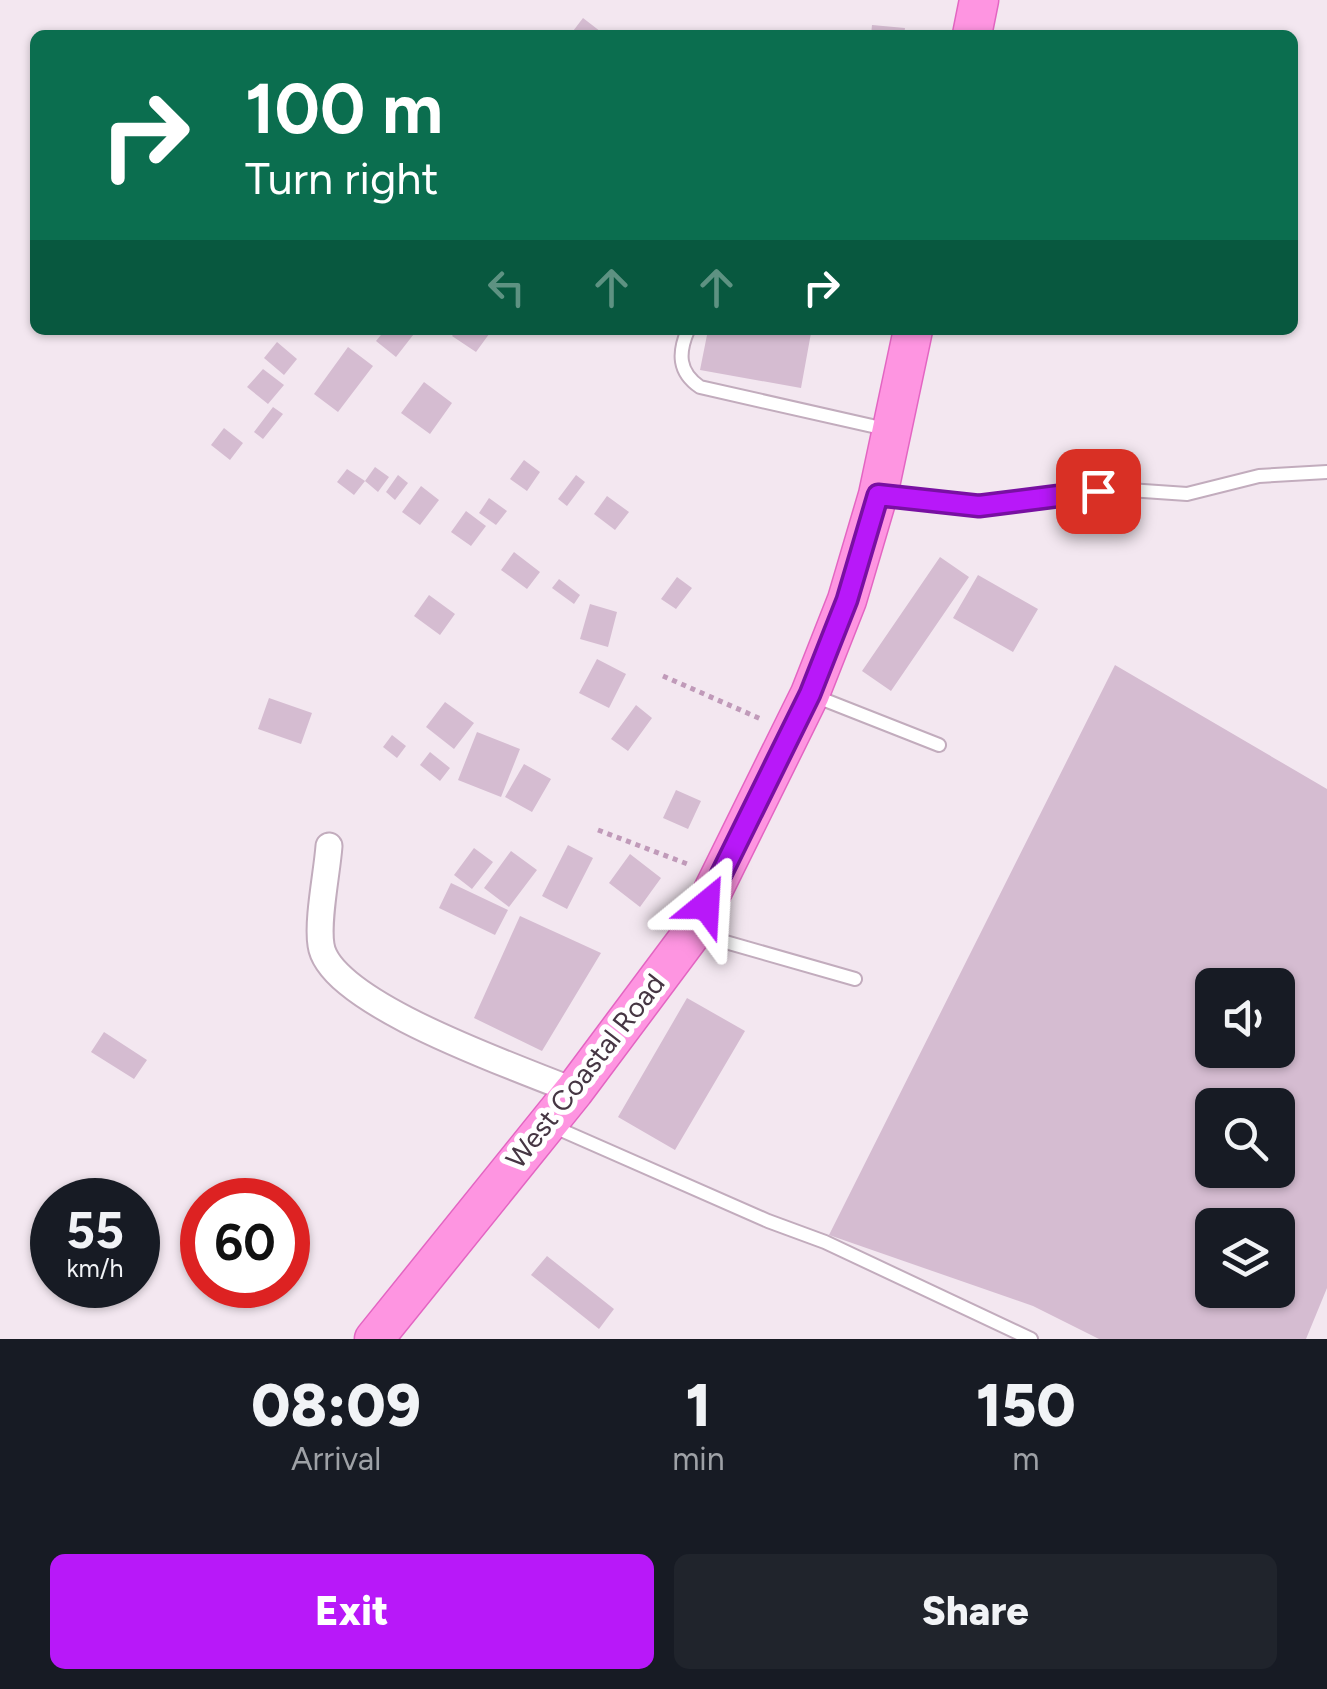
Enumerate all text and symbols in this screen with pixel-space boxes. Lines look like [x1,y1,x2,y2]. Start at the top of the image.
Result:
text: 100 m [245,66,443,151]
icon: right [80,70,210,200]
text: Turn right [245,151,438,205]
icon: left [479,260,534,315]
icon: ahead [584,260,639,315]
icon: ahead [689,260,744,315]
icon: right [794,260,849,315]
pin [1056,449,1141,534]
icon: arrive [1071,464,1126,519]
position arrow [654,853,758,957]
street label: West Coastal Road [498,967,672,1175]
map controls [1195,968,1295,1308]
button: sound [1195,968,1295,1068]
button: search [1195,1088,1295,1188]
speed limit sign: 60 [180,1178,310,1308]
text: 55 [66,1200,124,1261]
button: layers [1195,1208,1295,1308]
text: km/h [66,1253,124,1283]
text: 08:09 [251,1369,421,1441]
text: 1 [686,1369,711,1441]
text: 150 [976,1369,1076,1441]
text: Arrival [291,1440,381,1478]
text: min [672,1440,725,1478]
text: m [1012,1440,1039,1478]
button: Exit [50,1554,654,1669]
button: Share [674,1554,1277,1669]

